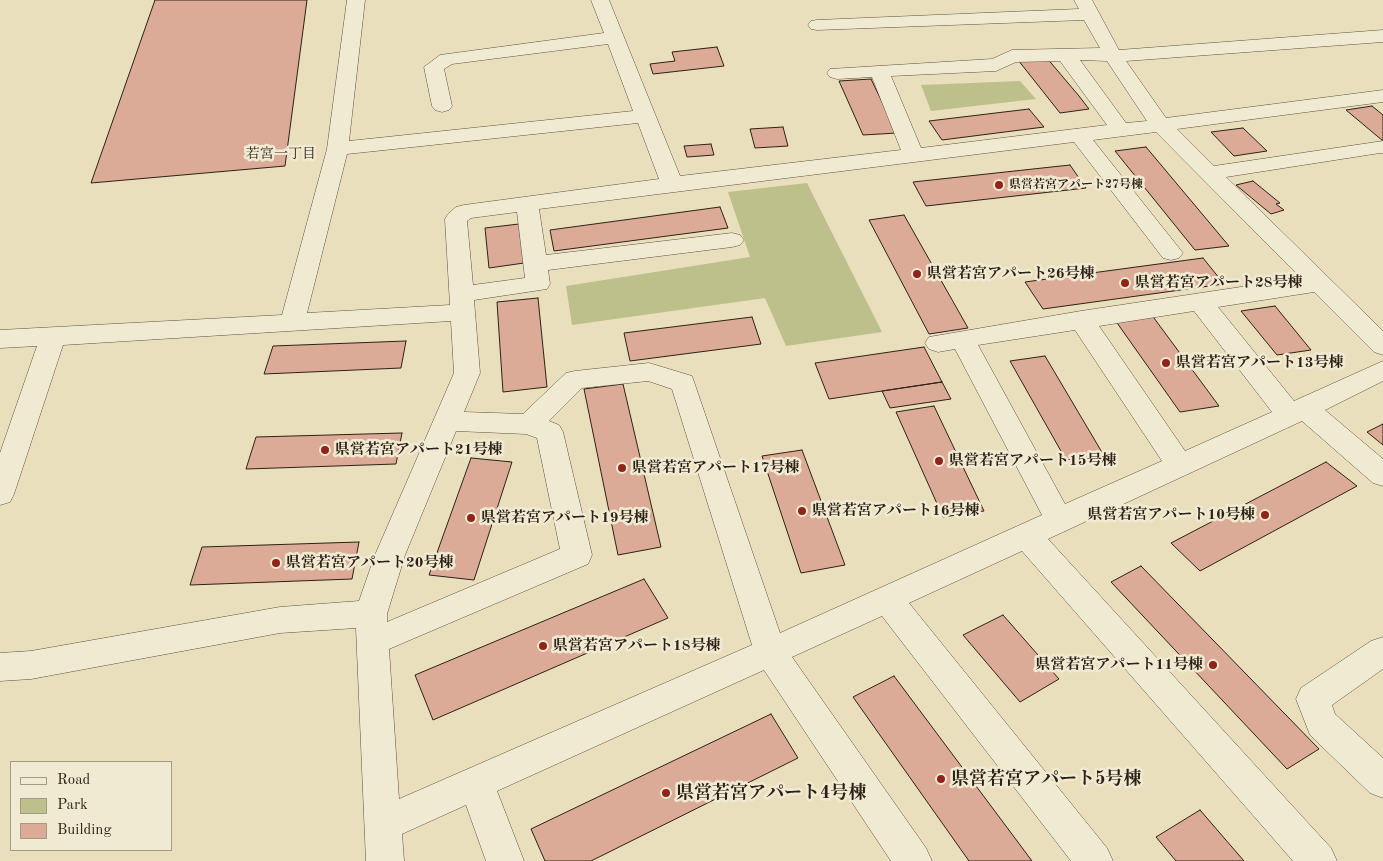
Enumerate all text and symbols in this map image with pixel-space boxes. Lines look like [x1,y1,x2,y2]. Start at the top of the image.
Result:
district label: 若宮一丁目 [246,146,316,162]
place label: 県営若宮アパート27号棟 [1009,178,1143,192]
marker: 県営若宮アパート27号棟 [993,179,1005,191]
place label: 県営若宮アパート26号棟 [927,265,1094,283]
marker: 県営若宮アパート26号棟 [911,268,923,280]
place label: 県営若宮アパート28号棟 [1135,274,1302,292]
marker: 県営若宮アパート28号棟 [1119,277,1131,289]
place label: 県営若宮アパート13号棟 [1176,354,1343,372]
marker: 県営若宮アパート13号棟 [1160,357,1172,369]
place label: 県営若宮アパート21号棟 [335,441,502,459]
marker: 県営若宮アパート21号棟 [319,444,331,456]
place label: 県営若宮アパート15号棟 [949,452,1116,470]
marker: 県営若宮アパート15号棟 [933,455,945,467]
place label: 県営若宮アパート17号棟 [632,459,799,477]
marker: 県営若宮アパート17号棟 [616,462,628,474]
place label: 県営若宮アパート16号棟 [812,502,979,520]
marker: 県営若宮アパート16号棟 [796,505,808,517]
place label: 県営若宮アパート10号棟 [1088,506,1255,524]
place label: 県営若宮アパート19号棟 [481,509,648,527]
marker: 県営若宮アパート10号棟 [1259,509,1271,521]
marker: 県営若宮アパート19号棟 [465,512,477,524]
place label: 県営若宮アパート20号棟 [286,554,453,572]
marker: 県営若宮アパート20号棟 [270,557,282,569]
place label: 県営若宮アパート18号棟 [553,637,720,655]
marker: 県営若宮アパート18号棟 [537,640,549,652]
place label: 県営若宮アパート11号棟 [1036,656,1203,674]
marker: 県営若宮アパート11号棟 [1207,659,1219,671]
legend [10,761,172,851]
place label: 県営若宮アパート5号棟 [951,768,1141,790]
text: Road [57,773,90,788]
marker: 県営若宮アパート5号棟 [935,773,947,785]
place label: 県営若宮アパート4号棟 [676,782,866,804]
marker: 県営若宮アパート4号棟 [660,787,672,799]
text: Park [57,798,88,813]
text: Building [57,823,112,838]

